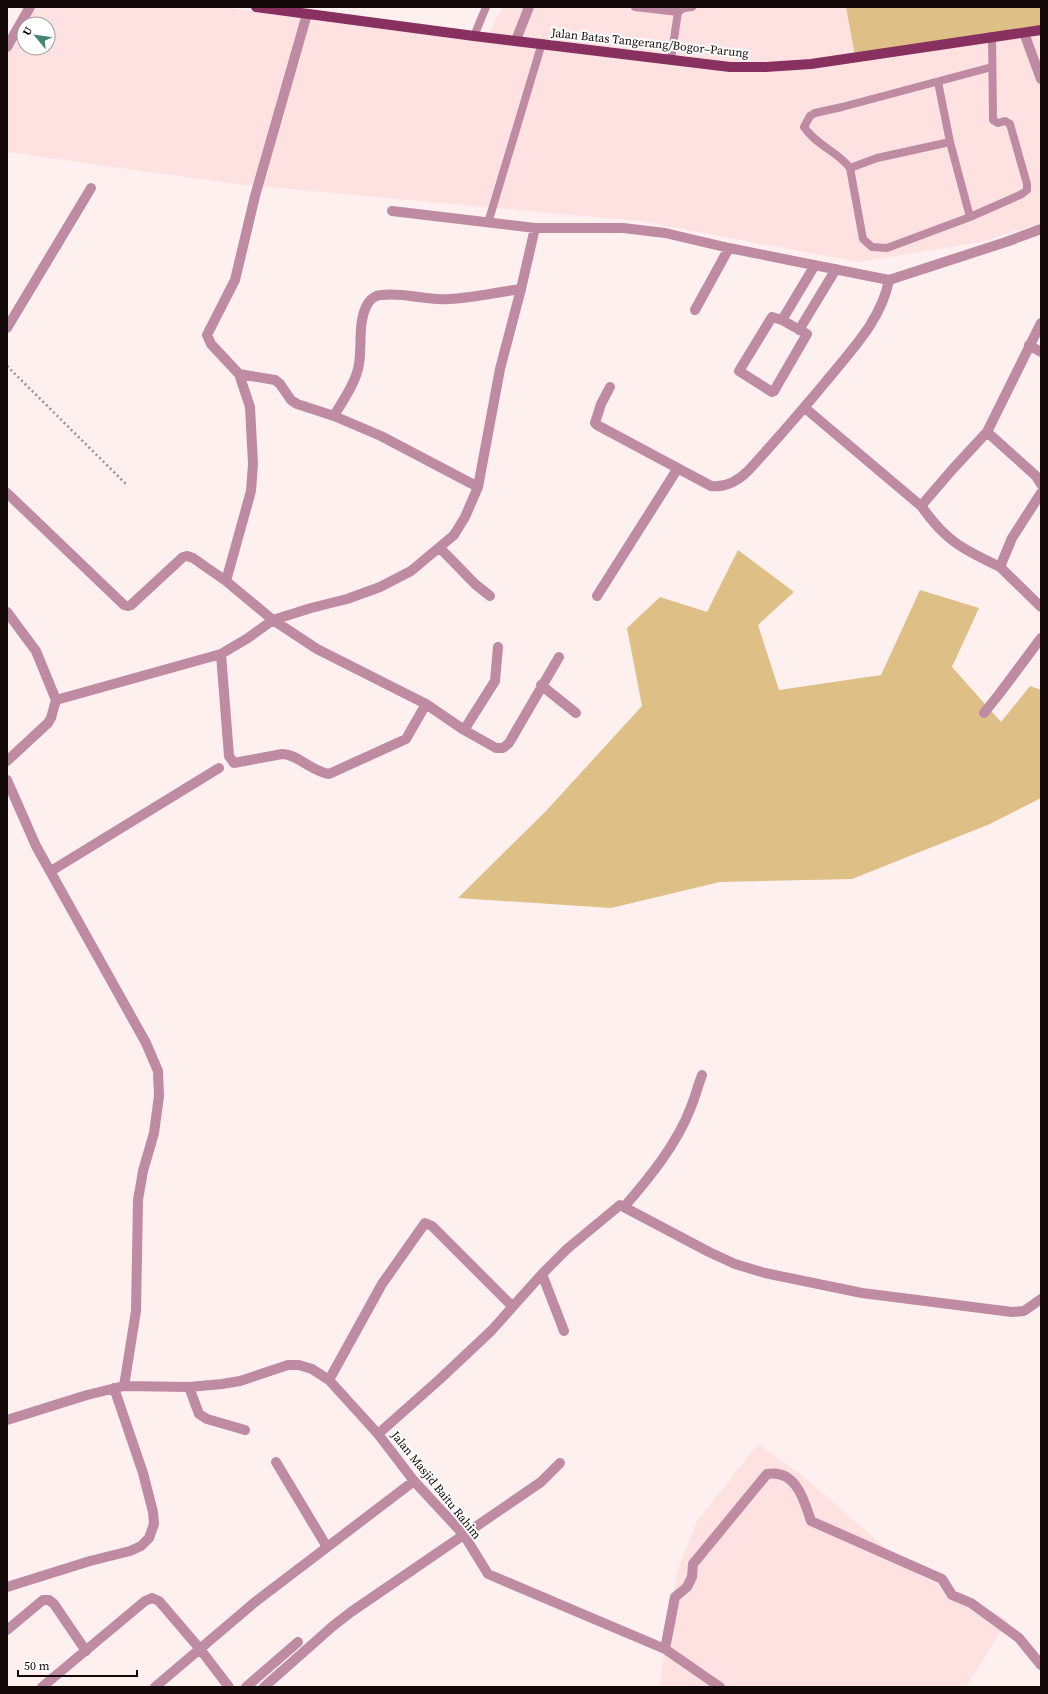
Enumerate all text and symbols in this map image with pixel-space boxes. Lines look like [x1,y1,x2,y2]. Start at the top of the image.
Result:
north arrow [16,16,56,56]
text: U [19,24,36,39]
street label: Jalan Batas Tangerang/Bogor–Parung [549,25,750,61]
street label: Jalan Masjid Baitu Rahim [387,1427,485,1543]
scale bar [18,1652,137,1678]
text: 50 m [24,1658,50,1674]

